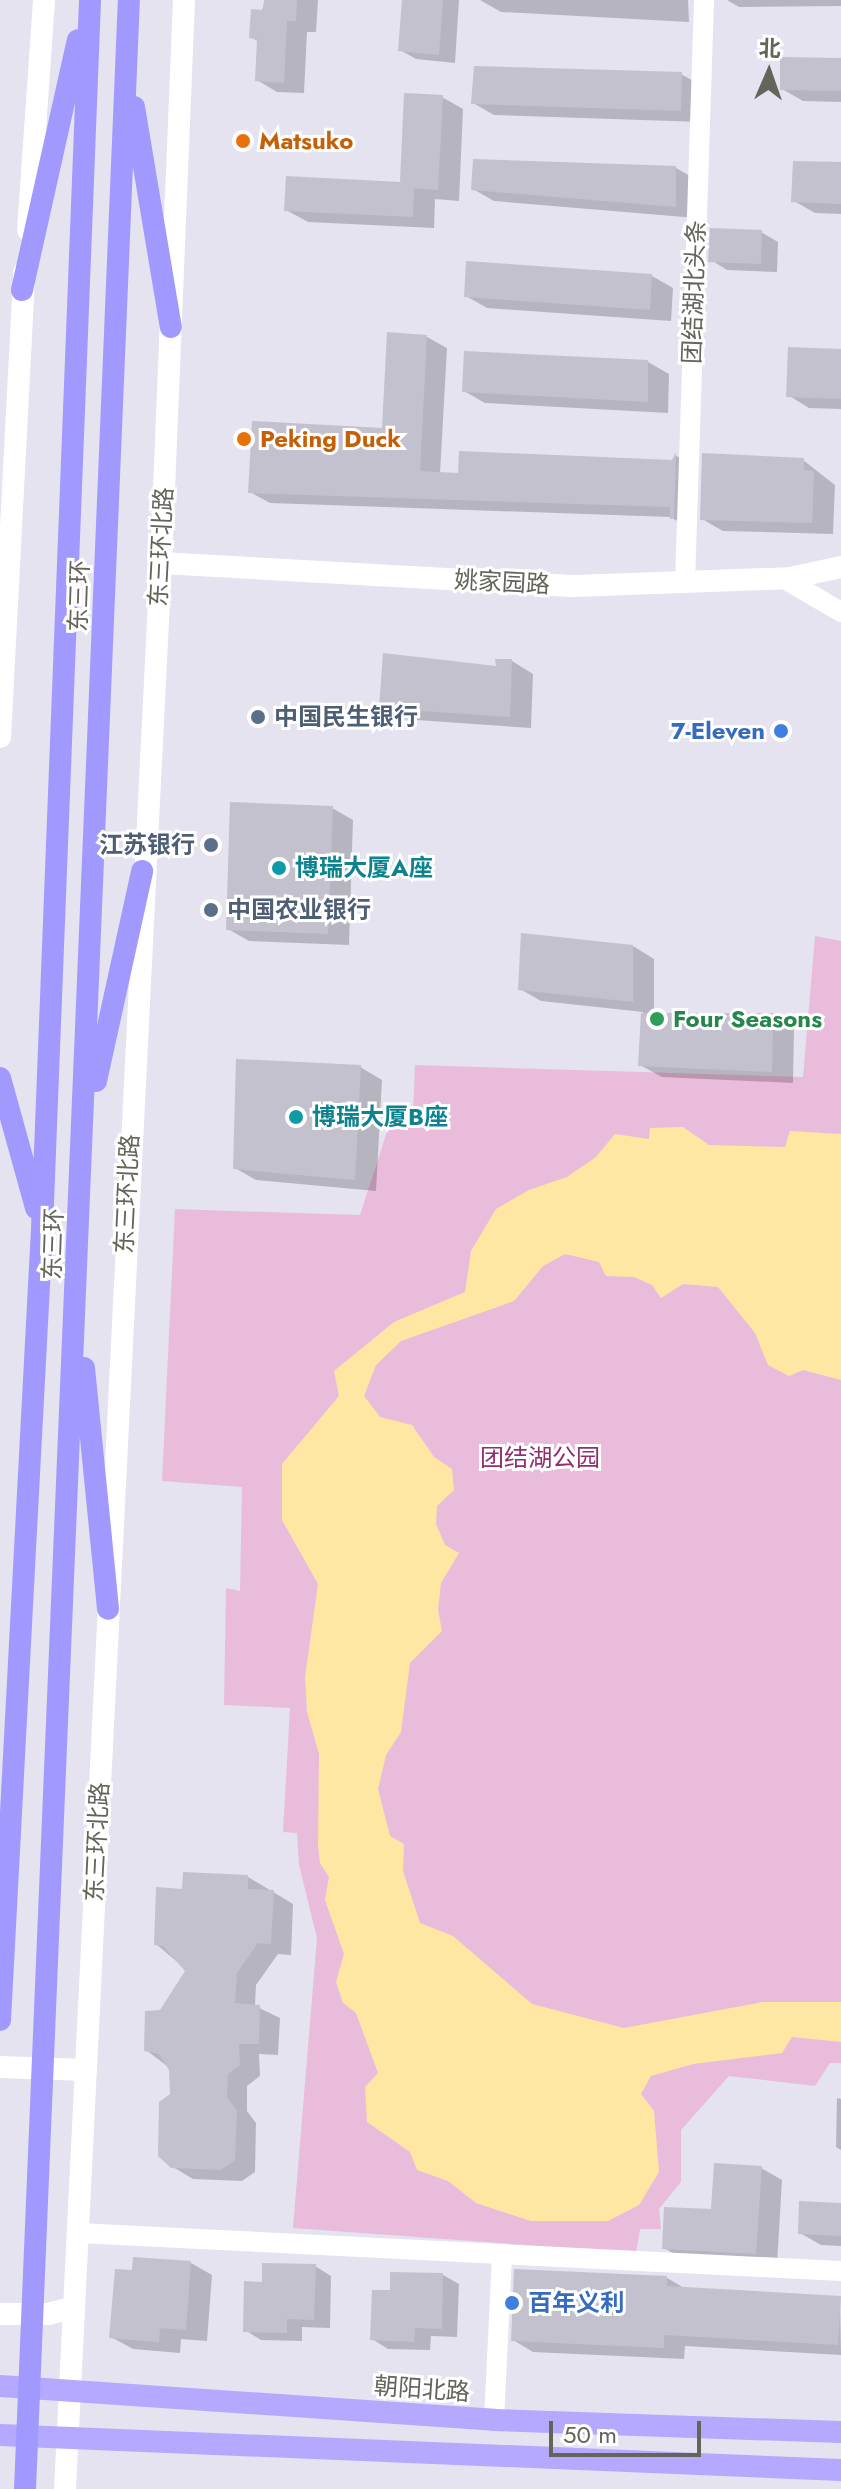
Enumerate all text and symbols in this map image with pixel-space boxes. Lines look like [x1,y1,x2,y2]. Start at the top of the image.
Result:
north arrow [729,32,809,112]
text: 北 [758,32,781,64]
place label: Matsuko [259,127,353,155]
marker: Matsuko [234,132,252,150]
street label: 团结湖北头条 [677,220,711,364]
place label: Peking Duck [260,425,401,453]
marker: Peking Duck [235,430,253,448]
street label: 东三环北路 [143,486,179,608]
street label: 东三环 [63,560,95,632]
street label: 姚家园路 [453,565,551,599]
place label: 中国民生银行 [274,703,418,731]
marker: 中国民生银行 [249,708,267,726]
place label: 7-Eleven [671,717,765,745]
marker: 7-Eleven [772,722,790,740]
place label: 江苏银行 [99,831,195,859]
marker: 江苏银行 [202,836,220,854]
place label: 博瑞大厦A座 [295,854,433,882]
marker: 博瑞大厦A座 [270,859,288,877]
place label: 中国农业银行 [227,896,371,924]
marker: 中国农业银行 [202,901,220,919]
place label: Four Seasons [673,1005,822,1033]
marker: Four Seasons [648,1010,666,1028]
place label: 博瑞大厦B座 [312,1103,448,1131]
marker: 博瑞大厦B座 [287,1108,305,1126]
street label: 东三环北路 [109,1133,145,1255]
street label: 东三环 [37,1208,69,1280]
park label: 团结湖公园 [480,1444,600,1472]
street label: 东三环北路 [79,1781,115,1903]
place label: 百年义利 [528,2289,624,2317]
marker: 百年义利 [503,2294,521,2312]
street label: 朝阳北路 [373,2371,471,2407]
scale bar [553,2405,705,2455]
text: 50 m [563,2417,617,2452]

